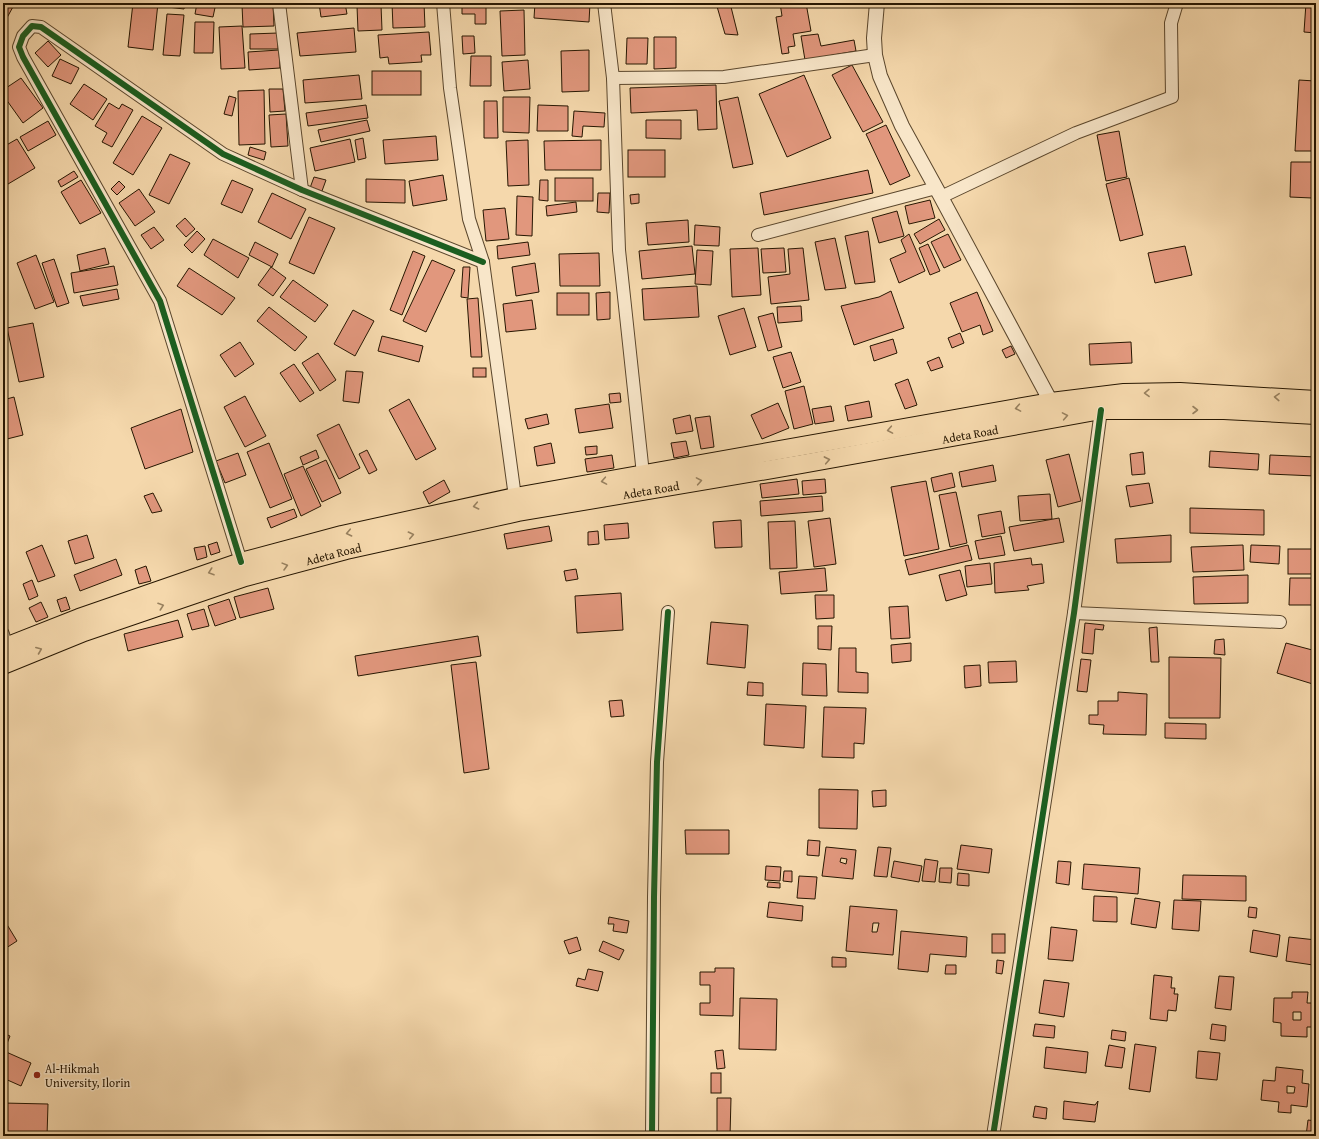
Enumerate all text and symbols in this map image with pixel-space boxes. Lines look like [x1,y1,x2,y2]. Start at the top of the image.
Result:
one-way arrow [1144,389,1150,397]
one-way arrow [1274,393,1280,402]
one-way arrow [1015,403,1021,411]
one-way arrow [1192,406,1198,414]
one-way arrow [1062,412,1069,421]
street label: Adeta Road [940,420,1000,447]
one-way arrow [887,426,893,434]
one-way arrow [824,456,831,464]
one-way arrow [601,476,607,485]
street label: Adeta Road [621,476,681,503]
one-way arrow [696,478,702,486]
one-way arrow [473,501,480,509]
one-way arrow [346,529,353,537]
one-way arrow [408,532,414,540]
street label: Adeta Road [304,538,363,569]
one-way arrow [281,562,288,571]
one-way arrow [208,568,215,576]
one-way arrow [158,602,165,610]
one-way arrow [36,647,43,655]
place label: Al-Hikmah University, Ilorin [45,1060,130,1091]
marker: Al-Hikmah University, Ilorin [32,1070,42,1080]

